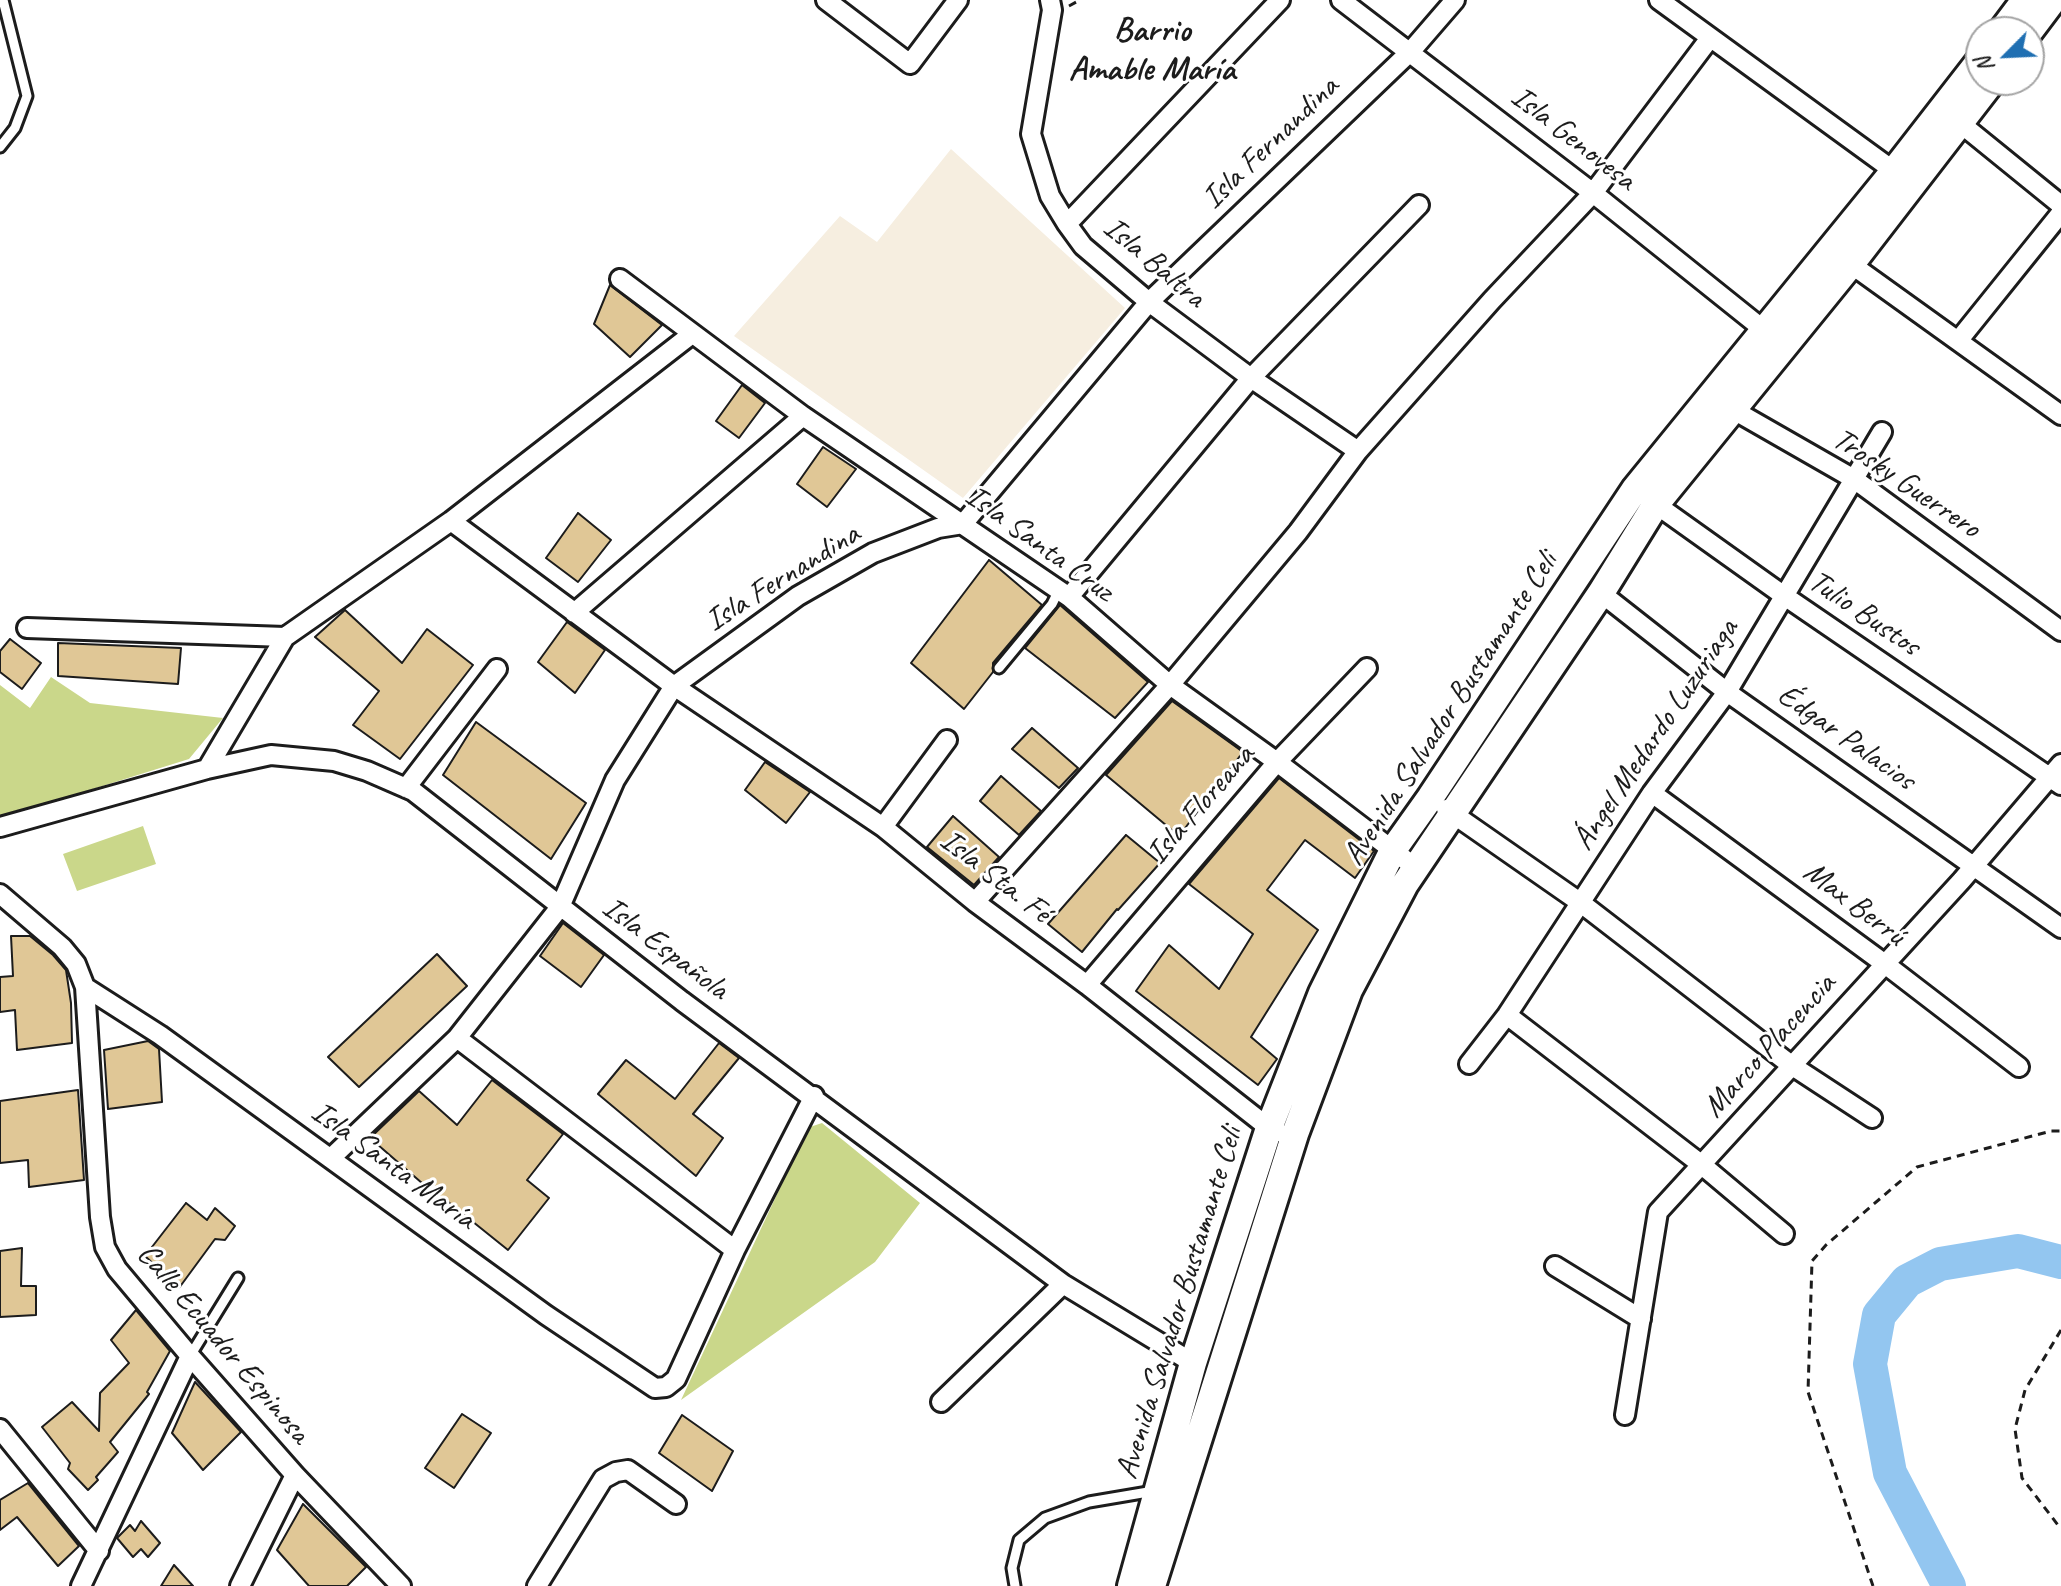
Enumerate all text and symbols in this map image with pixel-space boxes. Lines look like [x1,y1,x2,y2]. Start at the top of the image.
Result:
district label: Barrio Amable María [1069,11,1235,90]
north arrow [1965,16,2045,96]
text: N [1969,53,2000,77]
street label: Isla Fernandina [1195,68,1347,218]
street label: Isla Genovesa [1503,78,1643,200]
street label: Isla Baltra [1095,209,1213,317]
street label: Trosky Guerrero [1825,420,1987,548]
street label: Isla Santa Cruz [957,477,1121,611]
street label: Isla Fernandina [699,515,867,641]
street label: Avenida Salvador Bustamante Celi [1335,545,1567,873]
street label: Tulio Bustos [1801,563,1927,665]
street label: Ángel Medardo Luzuriaga [1565,612,1747,858]
street label: Édgar Palacios [1769,676,1923,800]
street label: Isla Floreana [1139,737,1263,873]
street label: Isla Sta. Fé [932,822,1058,932]
street label: Max Berrú [1795,853,1913,955]
street label: Isla Española [594,889,736,1009]
street label: Marco Placencia [1695,966,1845,1126]
street label: Isla Santa María [303,1094,483,1238]
street label: Avenida Salvador Bustamante Celi [1108,1122,1252,1484]
street label: Calle Ecuador Espinosa [128,1236,318,1452]

